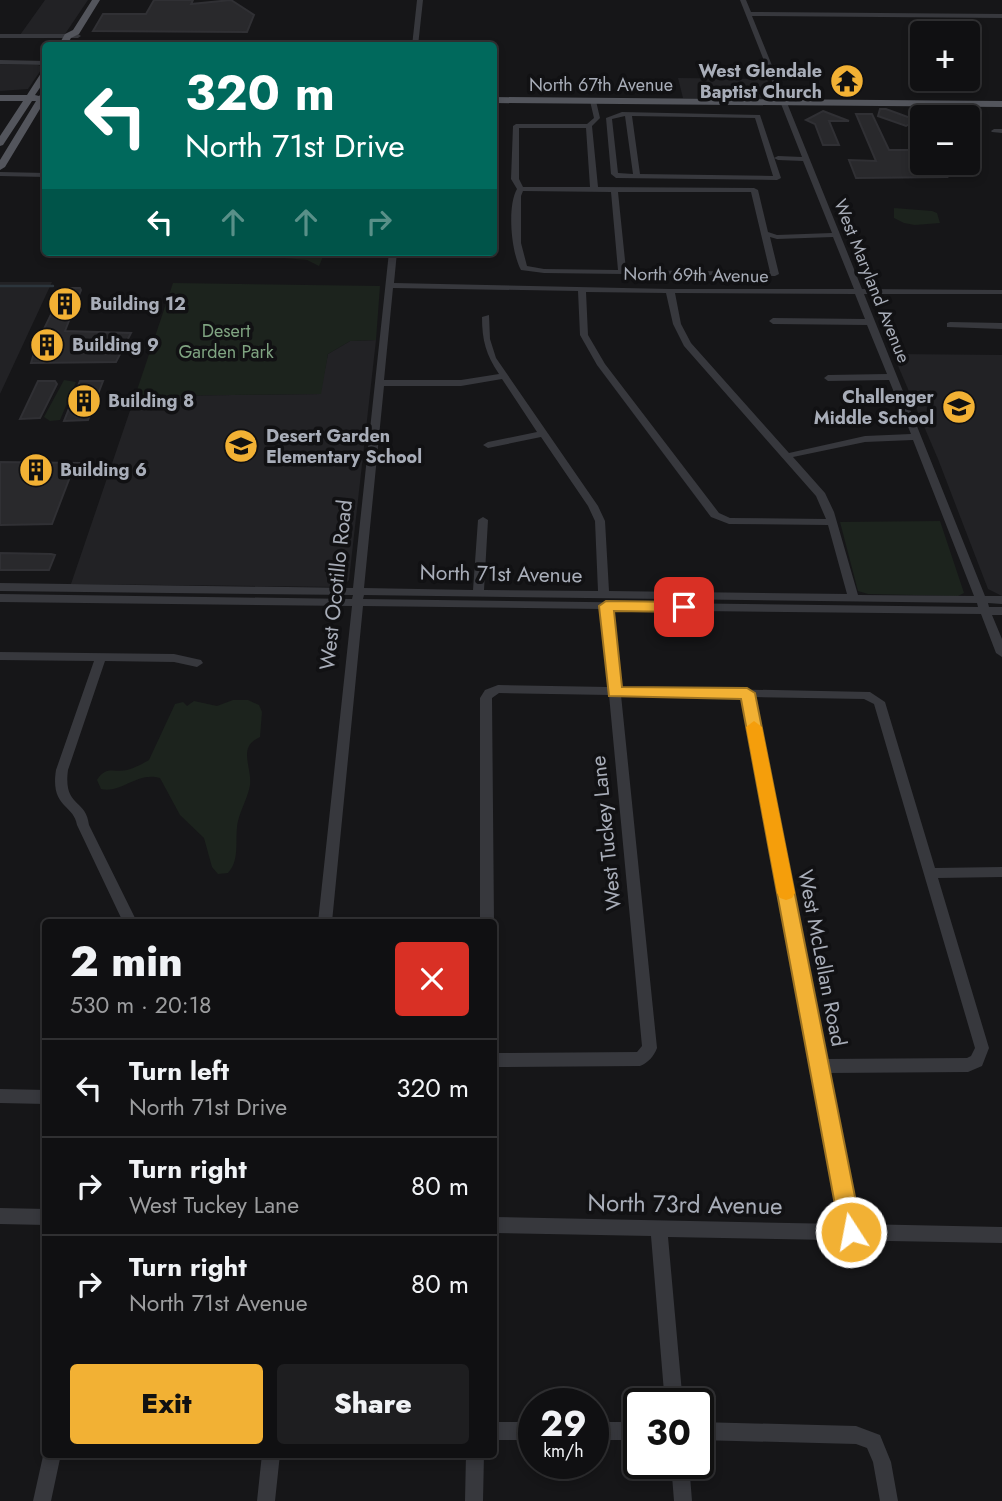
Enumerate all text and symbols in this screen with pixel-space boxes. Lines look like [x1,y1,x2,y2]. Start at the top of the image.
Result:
map controls [910,21,980,175]
button: + [910,21,980,91]
text: 320 m [185,58,335,128]
place label: West Glendale Baptist Church [698,58,822,105]
temple icon: West Glendale Baptist Church [828,62,866,100]
icon: left [70,70,161,161]
street label: North 67th Avenue [529,72,673,98]
button: − [910,105,980,175]
text: North 71st Drive [185,123,405,169]
street label: West Maryland Avenue [827,195,917,367]
icon: left [141,203,179,241]
icon: ahead [214,203,252,241]
icon: ahead [287,203,325,241]
icon: right [360,203,398,241]
street label: North 69th Avenue [623,261,769,289]
building icon: Building 12 [46,285,84,323]
place label: Building 12 [90,291,186,317]
park label: Desert Garden Park [178,318,274,365]
building icon: Building 9 [28,326,66,364]
place label: Building 9 [72,332,159,358]
building icon: Building 8 [65,382,103,420]
place label: Challenger Middle School [814,384,935,431]
place label: Building 8 [108,388,194,414]
school or university icon: Challenger Middle School [940,388,978,426]
place label: Desert Garden Elementary School [266,423,422,470]
school or university icon: Desert Garden Elementary School [222,427,260,465]
building icon: Building 6 [17,451,55,489]
place label: Building 6 [60,457,147,483]
street label: West Ocotillo Road [312,498,360,672]
street label: North 71st Avenue [419,558,583,590]
pin [654,577,714,637]
icon: arrive [665,588,703,626]
street label: West Tuckey Lane [583,754,629,912]
street label: West McLellan Road [790,867,854,1049]
text: 2 min [70,931,183,992]
button: close [395,942,469,1016]
text: 530 m · 20:18 [70,988,212,1022]
text: Turn left [129,1052,229,1090]
icon: left [70,1069,108,1107]
text: 320 m [396,1069,469,1107]
text: North 71st Drive [129,1090,287,1124]
text: Turn right [129,1150,247,1188]
icon: right [70,1167,108,1205]
text: 80 m [411,1167,469,1205]
street label: North 73rd Avenue [587,1185,783,1223]
text: West Tuckey Lane [129,1188,299,1222]
position arrow [814,1195,888,1269]
text: Turn right [129,1248,247,1286]
icon: right [70,1265,108,1303]
text: 80 m [411,1265,469,1303]
text: North 71st Avenue [129,1286,308,1320]
button: Exit [70,1364,263,1444]
button: Share [277,1364,469,1444]
speed limit sign: 30 [623,1388,714,1479]
text: 29 [540,1399,587,1449]
text: km/h [543,1438,584,1464]

